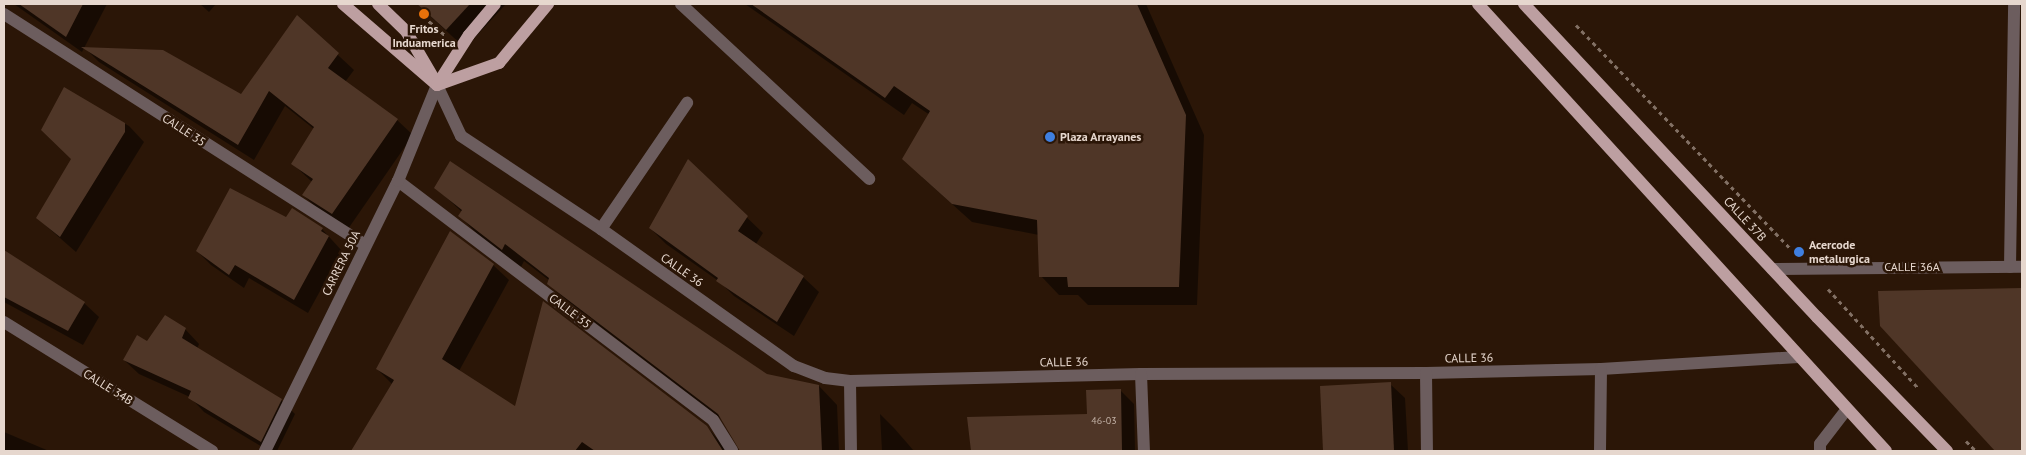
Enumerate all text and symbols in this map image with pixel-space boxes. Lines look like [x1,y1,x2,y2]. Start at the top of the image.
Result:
marker: Fritos Induamerica [418,8,430,20]
place label: Fritos Induamerica [392,22,456,50]
street label: CALLE 35 [160,111,208,149]
place label: Plaza Arrayanes [1060,130,1142,144]
marker: Plaza Arrayanes [1044,131,1056,143]
street label: CALLE 37B [1721,194,1769,244]
street label: CARRERA 50A [319,228,363,298]
place label: Acercode metalurgica [1809,238,1870,266]
marker: Acercode metalurgica [1793,246,1805,258]
street label: CALLE 36 [658,250,706,290]
street label: CALLE 36A [1884,260,1940,274]
street label: CALLE 35 [546,291,594,331]
street label: CALLE 36 [1445,350,1493,366]
street label: CALLE 36 [1040,354,1088,370]
street label: CALLE 34B [81,366,135,408]
house number: 46-03 [1091,415,1117,427]

